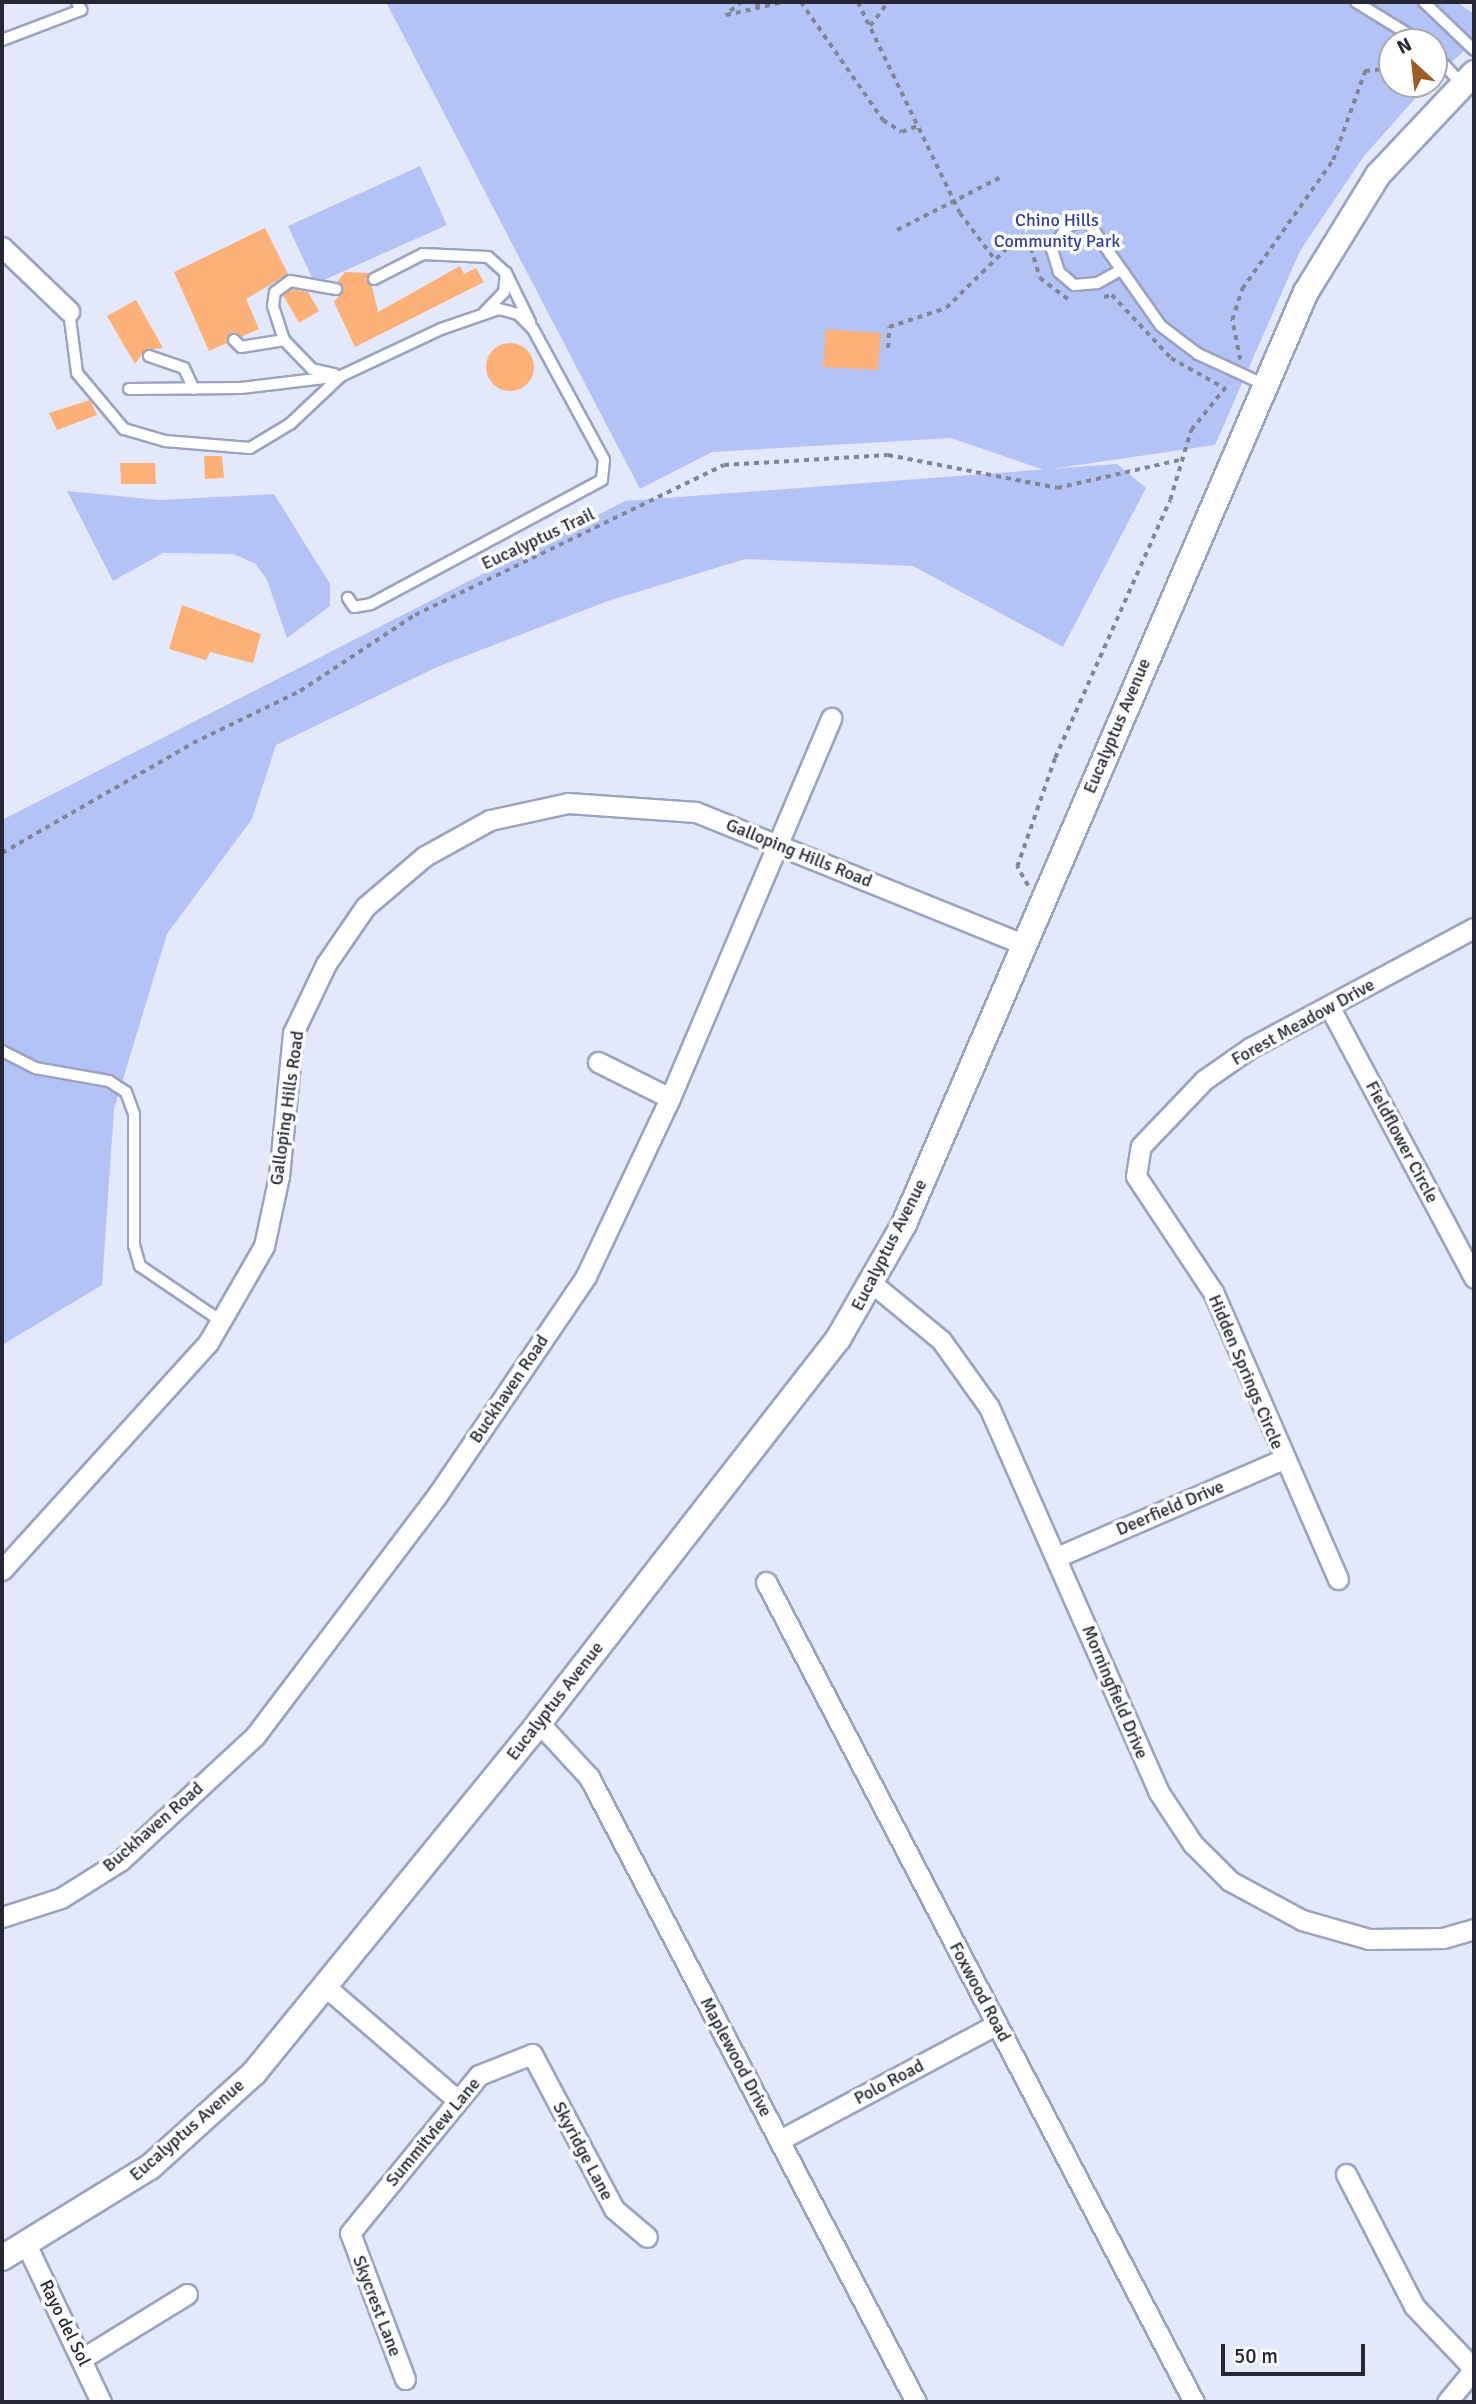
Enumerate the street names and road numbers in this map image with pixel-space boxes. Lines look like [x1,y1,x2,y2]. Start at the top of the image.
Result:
street label: Eucalyptus Trail [478,503,598,575]
street label: Eucalyptus Avenue [1079,655,1155,797]
street label: Galloping Hills Road [723,814,875,892]
street label: Forest Meadow Drive [1228,974,1378,1070]
street label: Galloping Hills Road [265,1029,309,1187]
street label: Fieldflower Circle [1361,1077,1443,1207]
street label: Eucalyptus Avenue [847,1176,931,1314]
street label: Hidden Springs Circle [1204,1291,1288,1453]
street label: Buckhaven Road [465,1331,553,1447]
street label: Deerfield Drive [1113,1476,1227,1540]
street label: Morningfield Drive [1077,1622,1153,1762]
street label: Eucalyptus Avenue [502,1637,608,1765]
street label: Buckhaven Road [98,1777,208,1877]
street label: Foxwood Road [945,1938,1015,2046]
street label: Maplewood Drive [695,1994,777,2120]
street label: Polo Road [850,2055,928,2109]
street label: Summitview Lane [381,2073,485,2191]
street label: Eucalyptus Avenue [125,2074,249,2186]
street label: Skyridge Lane [548,2098,618,2204]
street label: Skycrest Lane [348,2253,406,2359]
street label: Rayo del Sol [35,2276,95,2370]

